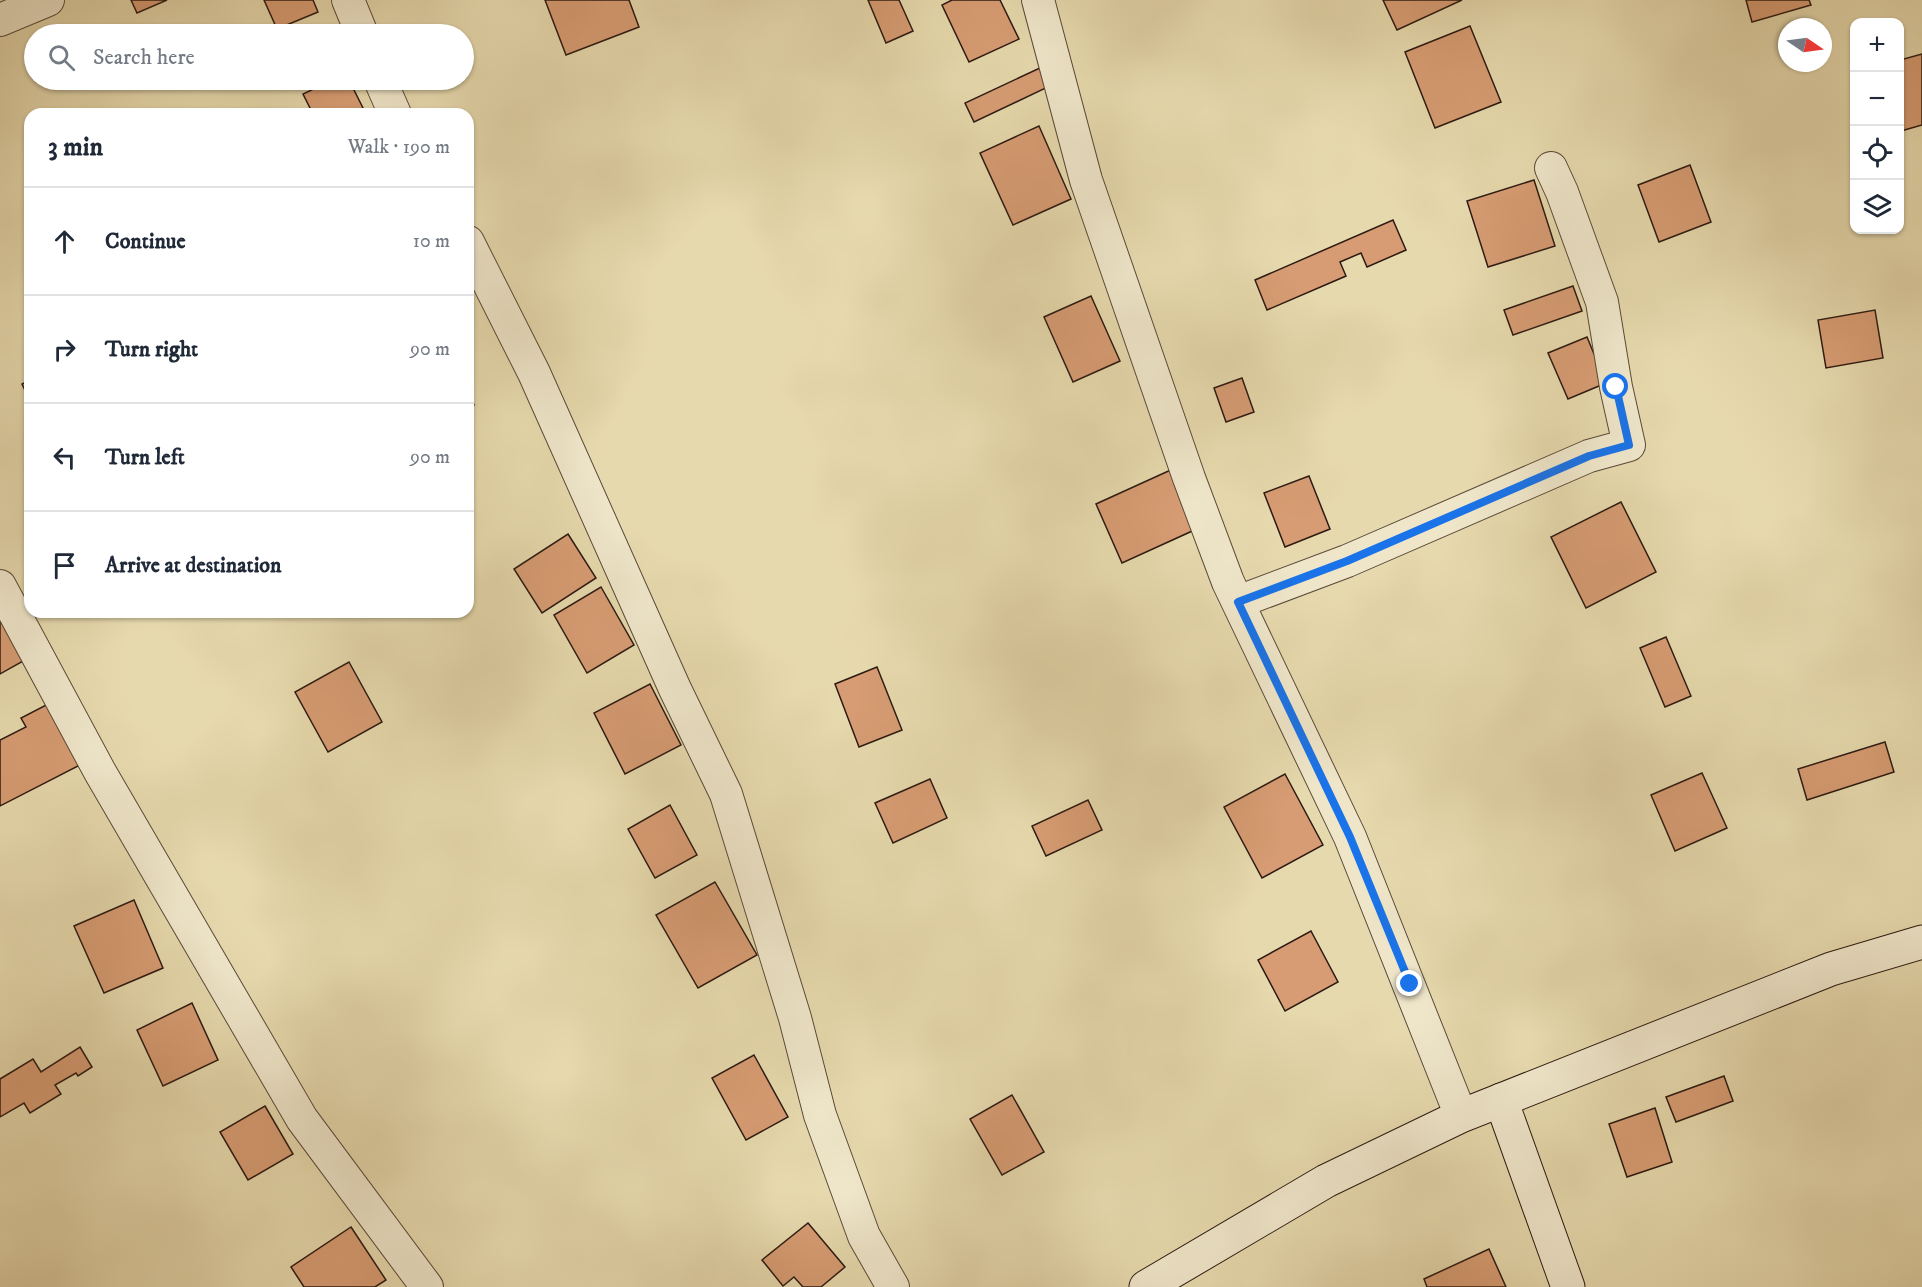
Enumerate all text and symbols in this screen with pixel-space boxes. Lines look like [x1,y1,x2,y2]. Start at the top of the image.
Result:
north arrow [1778,18,1832,72]
map controls [1850,18,1904,234]
button: + [1850,18,1904,72]
search box [24,24,474,90]
icon: search [45,41,78,74]
text: Search here [93,44,195,71]
button: − [1850,72,1904,126]
button: locate [1850,126,1904,180]
text: 3 min [48,131,103,164]
text: Walk · 190 m [348,135,450,160]
button: layers [1850,180,1904,234]
icon: ahead [48,225,81,258]
text: Continue [105,228,186,255]
text: 10 m [413,229,450,254]
icon: right [48,333,81,366]
text: Turn right [105,336,198,363]
text: 90 m [410,337,450,362]
route start [1602,373,1628,399]
icon: left [48,441,81,474]
text: Turn left [105,444,185,471]
text: 90 m [410,445,450,470]
icon: arrive [48,549,81,582]
text: Arrive at destination [105,552,282,579]
route end [1396,970,1422,996]

